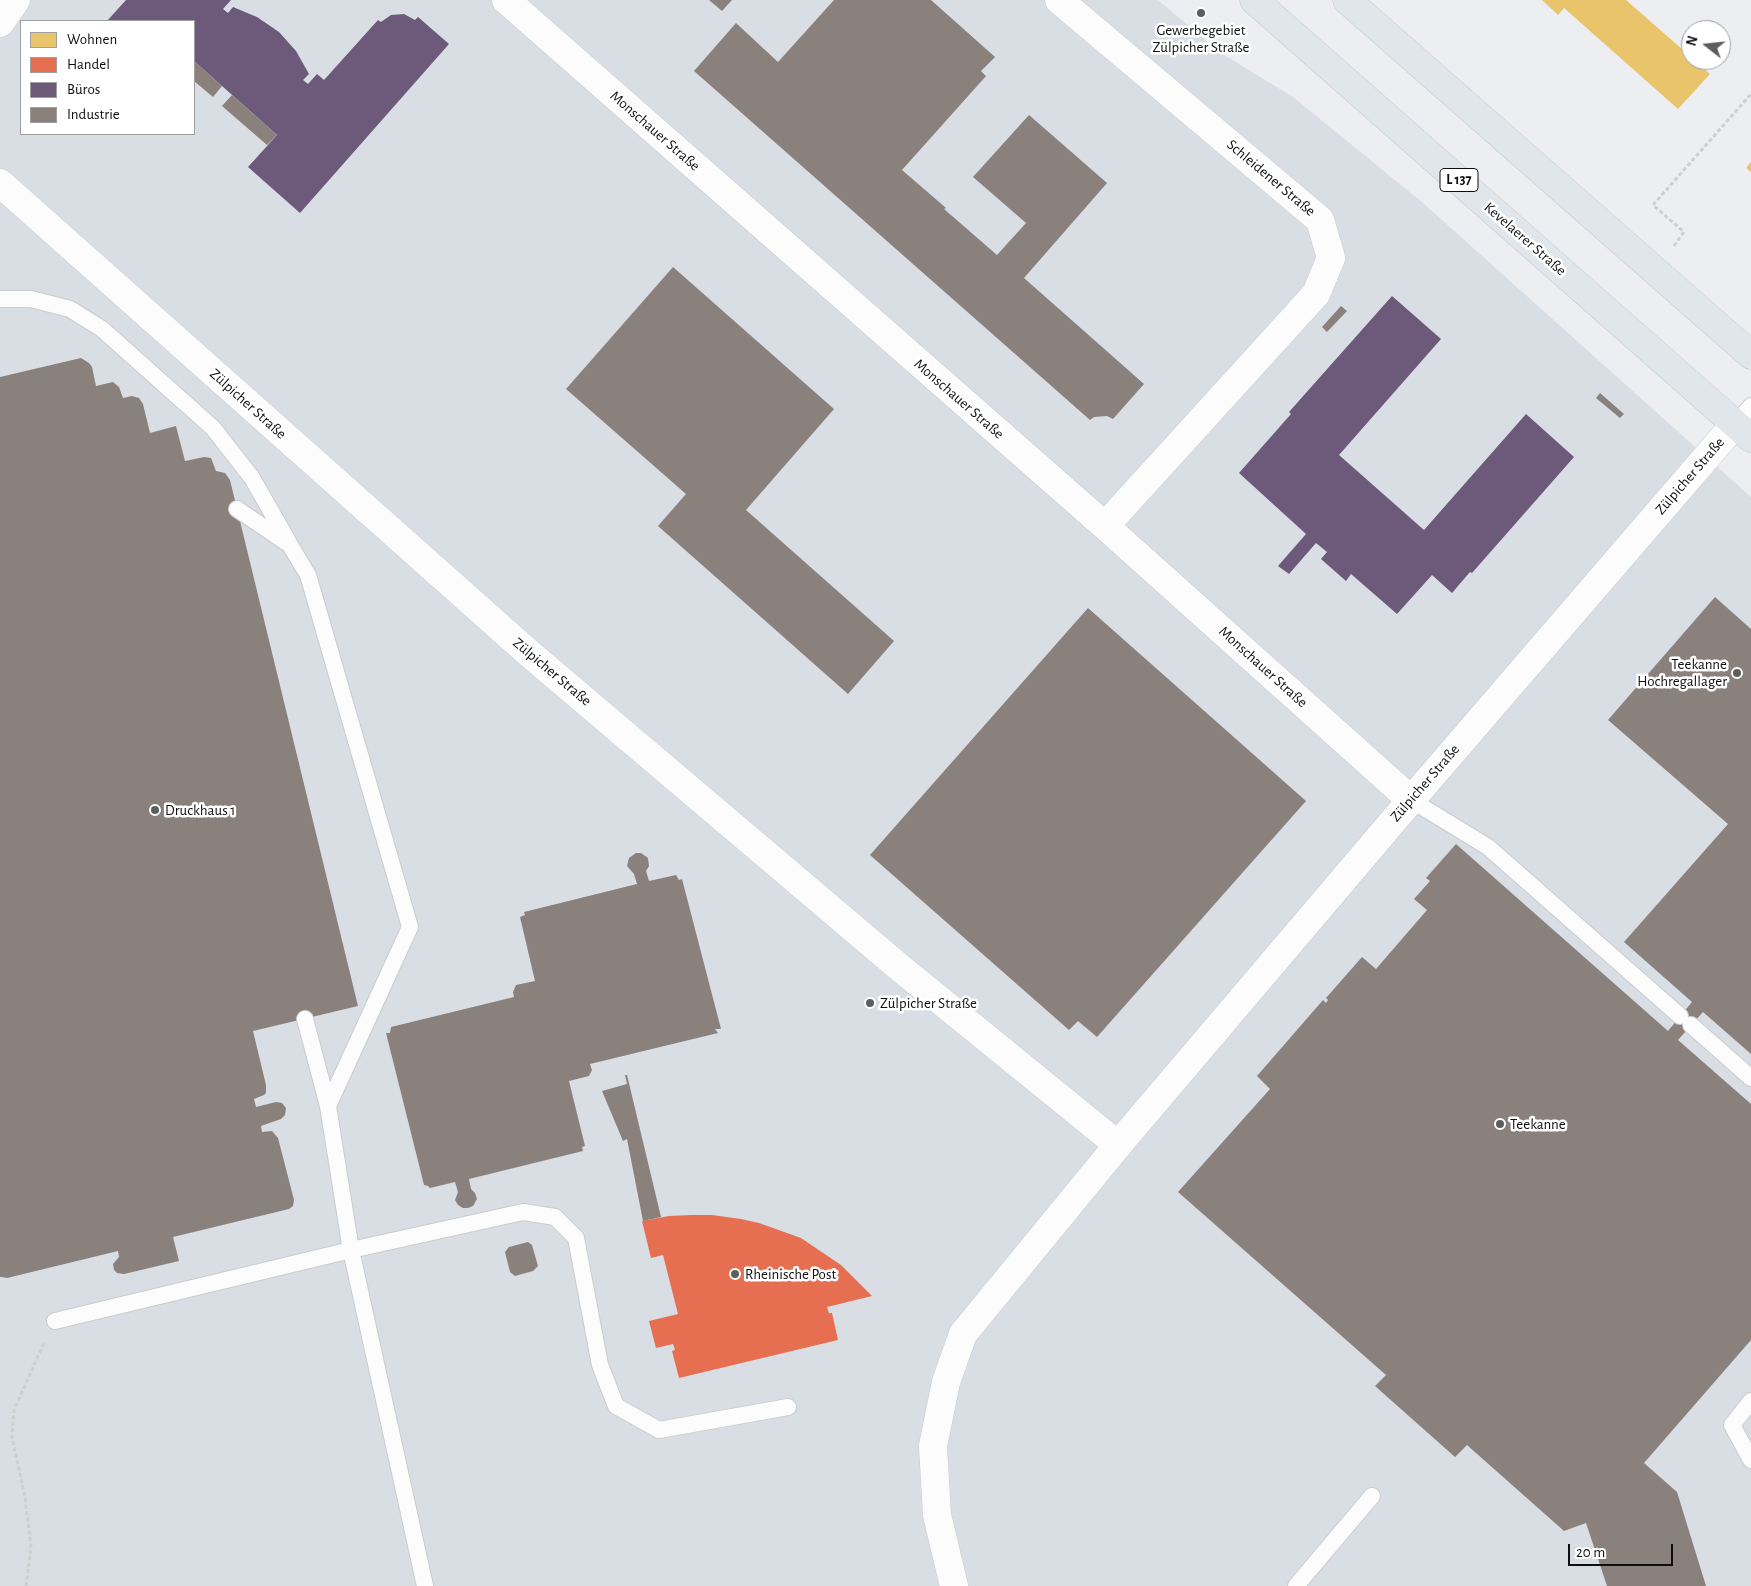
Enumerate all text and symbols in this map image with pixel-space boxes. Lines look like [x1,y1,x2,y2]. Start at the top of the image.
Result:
marker: Gewerbegebiet Zülpicher Straße [1195,7,1207,19]
legend [20,20,195,135]
north arrow [1681,20,1731,70]
place label: Gewerbegebiet Zülpicher Straße [1153,21,1249,56]
text: Wohnen [67,32,117,47]
text: N [1684,35,1701,48]
text: Handel [67,57,110,72]
text: Büros [67,82,100,97]
street label: Monschauer Straße [606,87,704,175]
text: Industrie [67,107,120,122]
street label: Schleidener Straße [1223,136,1319,220]
road number: L 137 [1440,168,1478,192]
street label: Kevelaerer Straße [1480,198,1570,280]
street label: Monschauer Straße [910,355,1008,443]
street label: Zülpicher Straße [206,365,290,443]
street label: Zülpicher Straße [1651,434,1729,518]
street label: Monschauer Straße [1215,622,1311,712]
street label: Zülpicher Straße [509,634,595,710]
place label: Teekanne Hochregallager [1637,655,1727,690]
marker: Teekanne Hochregallager [1731,667,1743,679]
street label: Zülpicher Straße [1386,741,1464,825]
place label: Druckhaus 1 [165,801,235,819]
marker: Druckhaus 1 [149,804,161,816]
place label: Zülpicher Straße [880,994,977,1012]
marker: Zülpicher Straße [864,997,876,1009]
place label: Teekanne [1510,1115,1566,1133]
marker: Teekanne [1494,1118,1506,1130]
place label: Rheinische Post [745,1265,836,1283]
marker: Rheinische Post [729,1268,741,1280]
scale bar [1571,1534,1676,1566]
text: 20 m [1576,1545,1605,1560]

